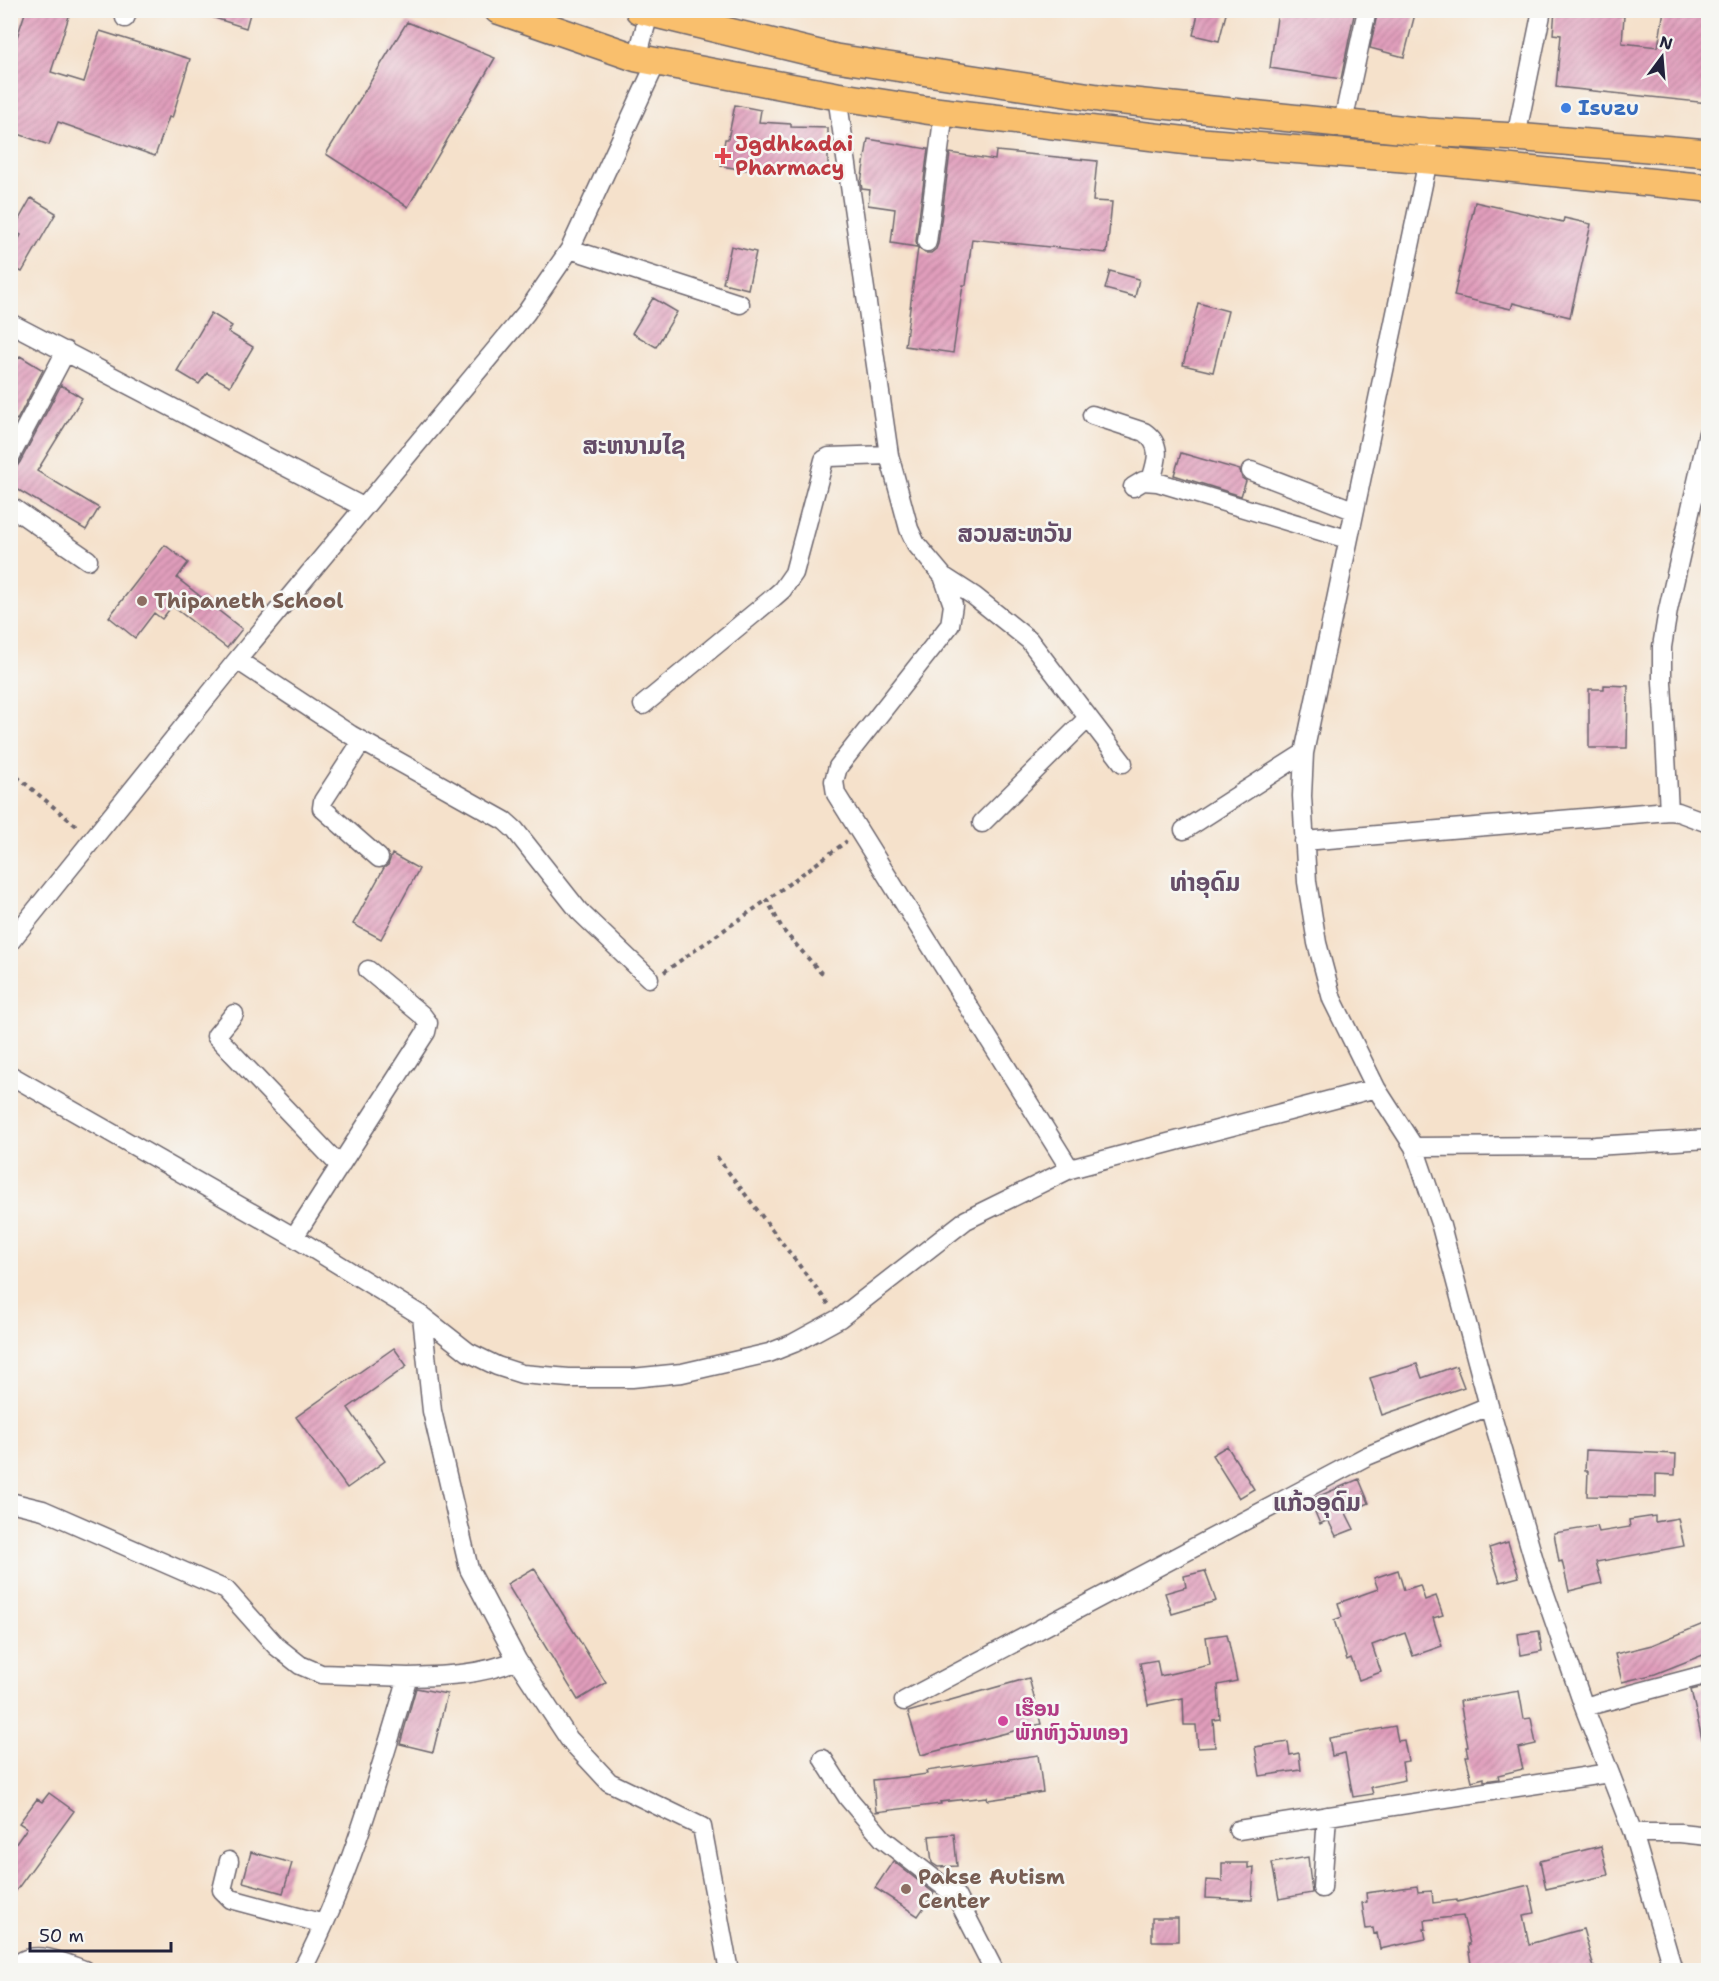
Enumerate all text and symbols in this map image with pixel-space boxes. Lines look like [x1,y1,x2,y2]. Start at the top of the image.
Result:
north arrow [1632,27,1692,87]
text: N [1657,31,1675,55]
place label: Isuzu [1578,94,1639,122]
marker: Isuzu [1559,101,1573,115]
place label: Jgdhkadai Pharmacy [735,130,853,182]
marker: Jgdhkadai Pharmacy [716,149,730,163]
district label: ສະຫນາມໄຊ [582,430,686,462]
district label: ສວນສະຫວັນ [958,518,1072,550]
place label: Thipaneth School [154,587,344,615]
marker: Thipaneth School [135,594,149,608]
district label: ທ່າອຸດົມ [1170,867,1240,899]
district label: ແກ້ວອຸດົມ [1273,1487,1361,1519]
place label: ເຮືອນ ພັກຫົງວັນທອງ [1015,1695,1129,1747]
marker: ເຮືອນ ພັກຫົງວັນທອງ [996,1714,1010,1728]
place label: Pakse Autism Center [918,1863,1065,1915]
marker: Pakse Autism Center [899,1882,913,1896]
scale bar [30,1915,171,1953]
text: 50 m [39,1924,84,1948]

